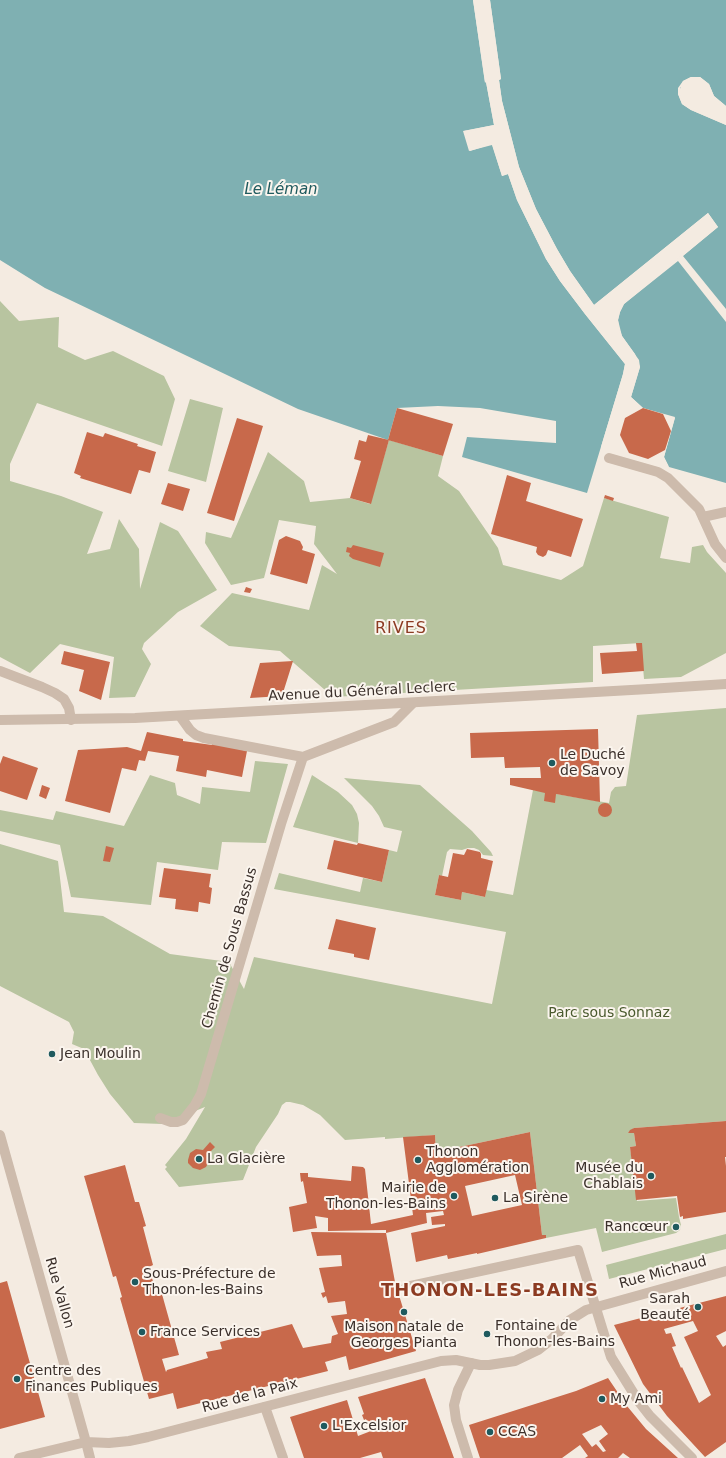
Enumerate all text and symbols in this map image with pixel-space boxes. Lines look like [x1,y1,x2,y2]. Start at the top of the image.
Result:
water label: Le Léman [244,181,318,199]
district label: RIVES [375,619,427,639]
street label: Avenue du Général Leclerc [268,679,456,705]
place label: Le Duché de Savoy [560,747,625,780]
marker: Le Duché de Savoy [547,758,557,768]
street label: Chemin de Sous Bassus [199,865,261,1031]
park label: Parc sous Sonnaz [548,1005,670,1021]
place label: Jean Moulin [60,1046,141,1062]
marker: Jean Moulin [47,1049,57,1059]
place label: Thonon Agglomération [426,1144,529,1176]
place label: La Glacière [207,1151,285,1167]
marker: La Glacière [194,1154,204,1164]
marker: Thonon Agglomération [413,1155,423,1165]
place label: Musée du Chablais [575,1160,643,1192]
marker: Musée du Chablais [646,1171,656,1181]
place label: Mairie de Thonon-les-Bains [326,1180,446,1212]
place label: La Sirène [503,1190,568,1206]
marker: Mairie de Thonon-les-Bains [449,1191,459,1201]
marker: La Sirène [490,1193,500,1203]
place label: Rancœur [604,1219,668,1235]
marker: Rancœur [671,1222,681,1232]
street label: Rue Michaud [617,1253,709,1293]
street label: Rue Vallon [41,1255,77,1331]
place label: Sous-Préfecture de Thonon-les-Bains [143,1266,276,1298]
marker: Sous-Préfecture de Thonon-les-Bains [130,1277,140,1287]
district label: THONON-LES-BAINS [381,1280,599,1302]
place label: Sarah Beauté [640,1291,690,1324]
marker: Sarah Beauté [693,1302,703,1312]
marker: Maison natale de Georges Pianta [399,1307,409,1317]
place label: Fontaine de Thonon-les-Bains [495,1318,615,1350]
place label: Maison natale de Georges Pianta [344,1319,464,1352]
place label: France Services [150,1324,260,1340]
marker: France Services [137,1327,147,1337]
marker: Fontaine de Thonon-les-Bains [482,1329,492,1339]
place label: Centre des Finances Publiques [25,1363,158,1396]
marker: Centre des Finances Publiques [12,1374,22,1384]
street label: Rue de la Paix [200,1375,300,1417]
place label: My Ami [610,1391,662,1407]
marker: My Ami [597,1394,607,1404]
place label: L'Excelsior [332,1418,406,1434]
marker: L'Excelsior [319,1421,329,1431]
place label: CCAS [498,1424,536,1440]
marker: CCAS [485,1427,495,1437]

